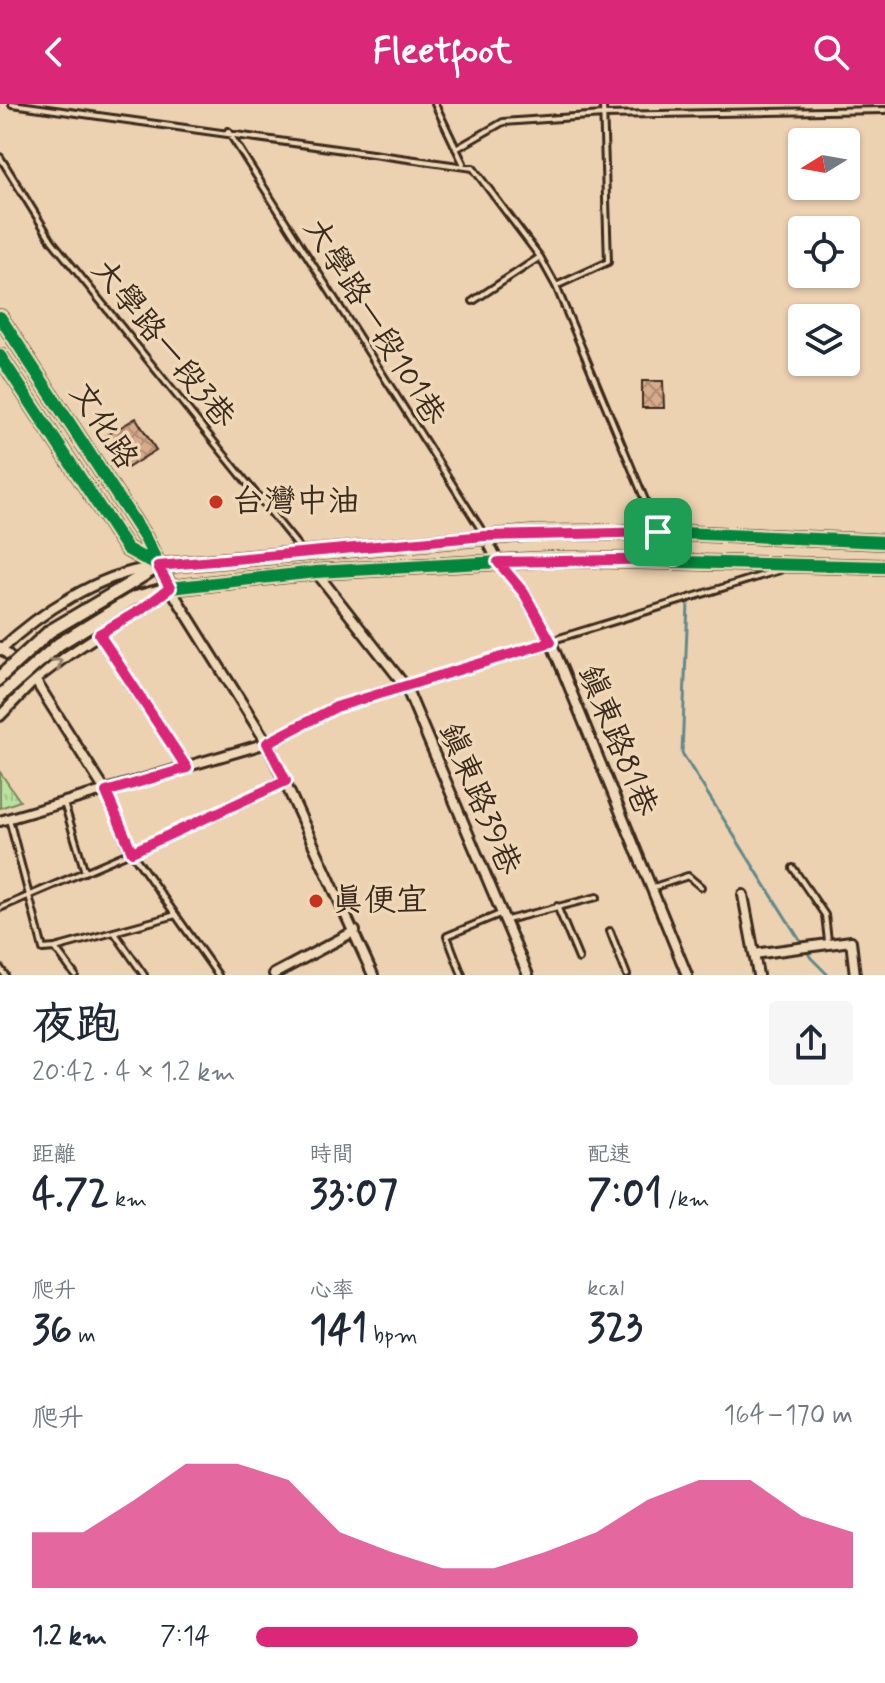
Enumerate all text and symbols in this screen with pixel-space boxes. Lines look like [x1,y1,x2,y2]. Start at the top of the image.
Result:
text: Fleetfoot [373,29,512,76]
icon: back [32,30,76,74]
icon: search [809,30,853,74]
north arrow [788,128,860,200]
map controls [788,128,860,376]
street label: 大學路一段101巷 [293,210,455,434]
button: locate [788,216,860,288]
street label: 大學路一段3巷 [82,251,244,437]
button: layers [788,304,860,376]
street label: 文化路 [59,374,147,478]
place label: 台灣中油 [232,481,360,523]
marker: 台灣中油 [207,493,225,511]
pin [624,498,692,566]
icon: arrive [636,510,680,554]
one-way arrow [48,658,62,673]
street label: 鎮東路81巷 [568,659,666,823]
street label: 鎮東路39巷 [428,716,530,882]
place label: 真便宜 [332,880,428,922]
marker: 真便宜 [307,892,325,910]
text: 夜跑 [32,997,120,1055]
button: share [769,1001,853,1085]
text: 20:42 · 4 × 1.2 km [32,1056,235,1090]
text: 距離 [32,1141,76,1169]
text: 時間 [310,1141,354,1169]
text: 配速 [587,1141,631,1169]
text: 4.72 [32,1169,109,1221]
text: 33:07 [310,1169,398,1221]
text: 7:01 [587,1169,662,1221]
text: km [109,1186,147,1214]
text: /km [662,1186,710,1214]
text: kcal [587,1275,624,1303]
text: 爬升 [32,1277,76,1305]
text: 心率 [310,1277,354,1305]
text: 323 [587,1303,643,1355]
text: 36 [32,1305,72,1357]
text: 141 [310,1305,367,1357]
text: m [72,1322,96,1350]
text: bpm [367,1322,418,1350]
text: 164–170 m [724,1399,853,1433]
text: 爬升 [32,1402,84,1436]
text: 1.2 km [32,1620,107,1654]
text: 7:14 [160,1620,210,1654]

